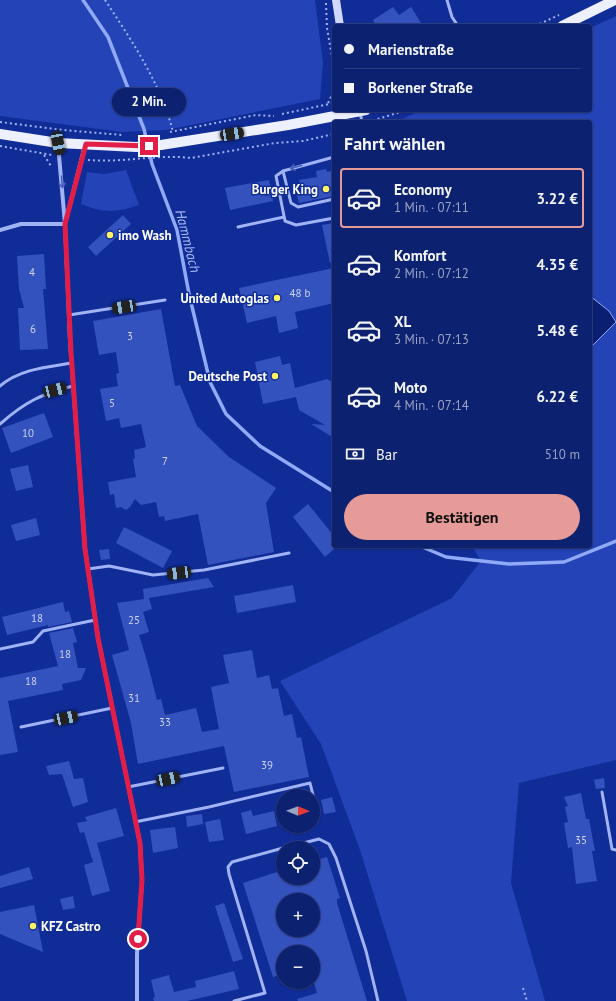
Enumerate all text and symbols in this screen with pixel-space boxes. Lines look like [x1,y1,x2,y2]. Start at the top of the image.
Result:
text: Marienstraße [368,40,454,59]
text: Borkener Straße [368,78,473,97]
callout: 2 Min. [112,88,186,116]
text: 2 Min. [132,93,166,110]
car [219,126,245,142]
car [50,130,66,156]
text: Fahrt wählen [344,132,445,155]
route end [140,137,158,155]
one-way arrow [290,164,303,171]
one-way arrow [58,175,65,188]
icon: car [346,180,382,216]
text: Economy [394,180,452,199]
place label: Burger King [252,181,318,198]
marker: Burger King [321,184,331,194]
text: 3.22 € [536,189,578,208]
text: 1 Min. · 07:11 [394,199,469,216]
water label: Hammbach [171,208,205,274]
place label: imo Wash [118,227,172,244]
marker: imo Wash [105,230,115,240]
icon: car [346,246,382,282]
text: Komfort [394,246,446,265]
text: 4.35 € [536,255,578,274]
house number: 4 [29,265,35,279]
text: 2 Min. · 07:12 [394,265,469,282]
house number: 48 b [290,286,310,300]
place label: United Autoglas [180,290,270,307]
marker: United Autoglas [272,293,282,303]
car [111,299,137,315]
icon: car [346,312,382,348]
text: XL [394,312,411,331]
text: 5.48 € [536,321,578,340]
house number: 6 [30,322,36,336]
house number: 3 [127,329,133,343]
text: 3 Min. · 07:13 [394,331,469,348]
place label: Deutsche Post [188,368,267,385]
marker: Deutsche Post [270,371,280,381]
icon: car [346,378,382,414]
text: Moto [394,378,427,397]
car [42,381,68,399]
text: 6.22 € [536,387,578,406]
house number: 5 [109,396,115,410]
text: 4 Min. · 07:14 [394,397,469,414]
house number: 10 [22,426,34,440]
icon: cash [344,443,366,465]
text: Bar [376,445,397,464]
text: 510 m [545,446,580,463]
house number: 7 [162,454,168,468]
button: Bestätigen [344,494,580,540]
car [166,566,192,580]
house number: 18 [31,611,43,625]
house number: 25 [128,613,140,627]
house number: 18 [59,647,71,661]
house number: 18 [25,674,37,688]
house number: 31 [128,691,140,705]
car [53,710,79,726]
house number: 33 [159,715,171,729]
house number: 39 [261,758,273,772]
car [155,771,181,787]
north arrow [276,789,320,833]
map controls [276,789,320,989]
house number: 35 [575,833,587,847]
button: locate [276,841,320,885]
button: + [276,893,320,937]
place label: KFZ Castro [41,918,101,935]
marker: KFZ Castro [28,921,38,931]
route start [129,930,147,948]
button: − [276,945,320,989]

